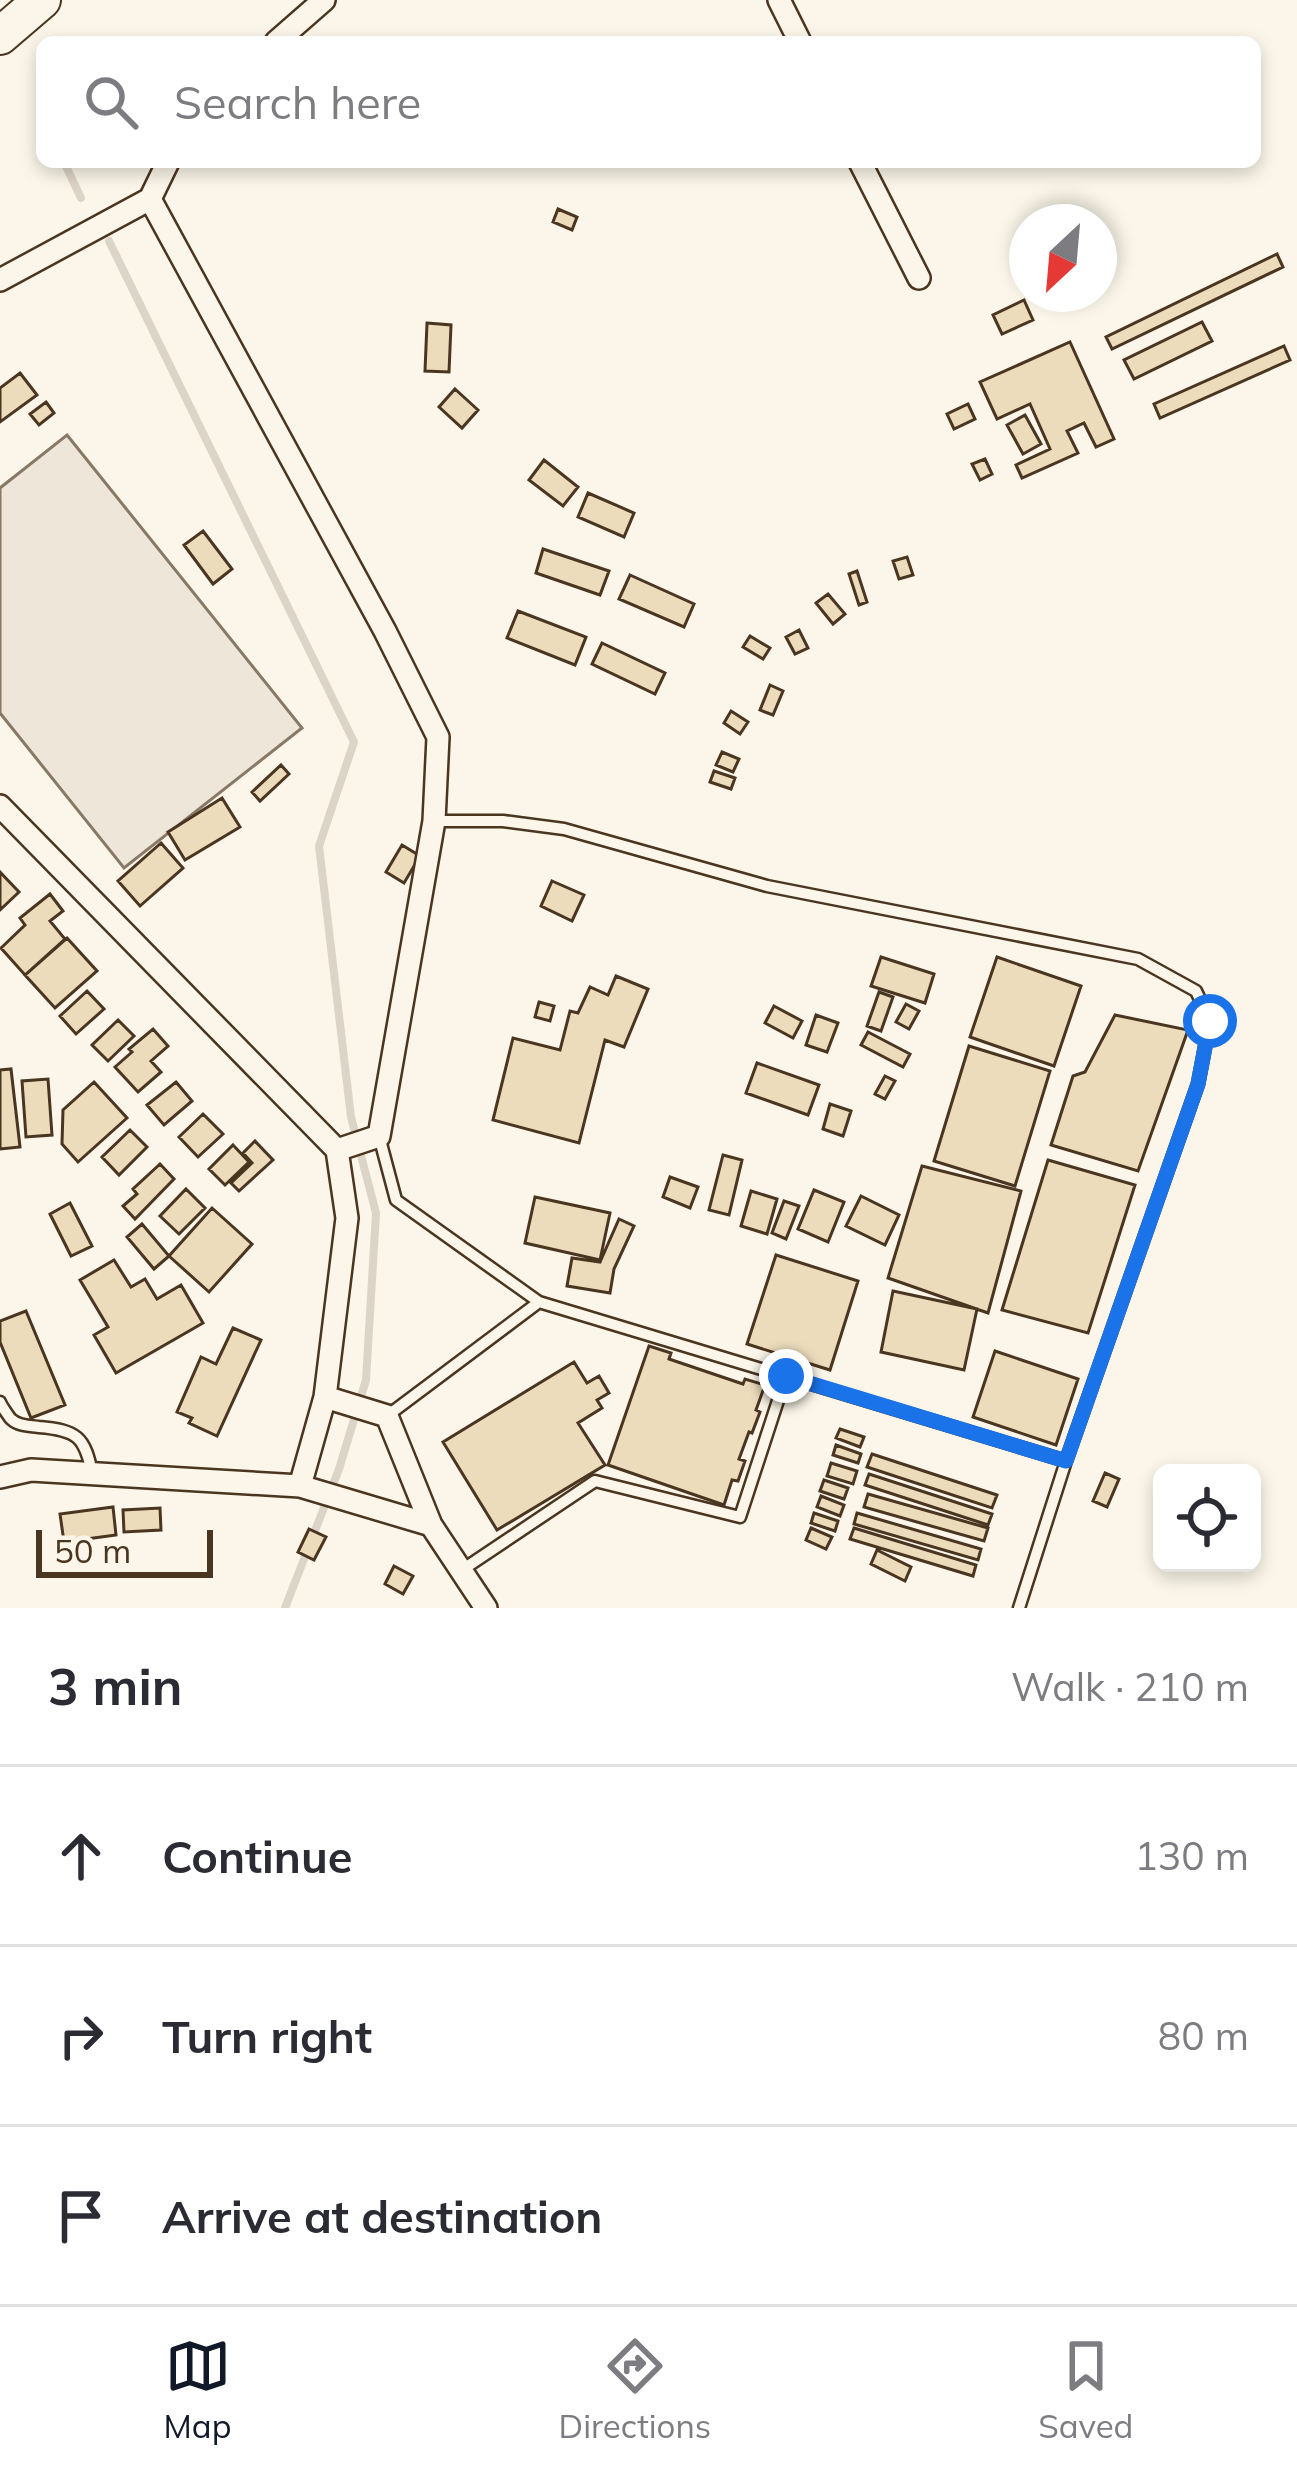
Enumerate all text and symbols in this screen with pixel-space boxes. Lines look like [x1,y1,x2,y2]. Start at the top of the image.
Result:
search box [36,36,1261,168]
icon: search [78,69,144,135]
text: Search here [174,74,421,130]
north arrow [1009,204,1117,312]
route start [1183,994,1237,1048]
route end [759,1349,813,1403]
map controls [1153,1464,1261,1572]
button: locate [1153,1464,1261,1572]
scale bar [36,1524,213,1577]
text: 50 m [54,1530,131,1571]
text: 3 min [48,1654,183,1718]
text: Walk · 210 m [1011,1662,1249,1711]
icon: ahead [48,1823,114,1889]
text: Continue [162,1828,352,1884]
text: 130 m [1134,1831,1249,1880]
icon: right [48,2003,114,2069]
text: Turn right [162,2008,372,2064]
text: 80 m [1158,2011,1249,2060]
icon: arrive [48,2183,114,2249]
text: Arrive at destination [162,2188,602,2244]
tab: Map [164,2333,231,2446]
tab: Directions [559,2333,711,2446]
tab: Saved [1038,2333,1133,2446]

